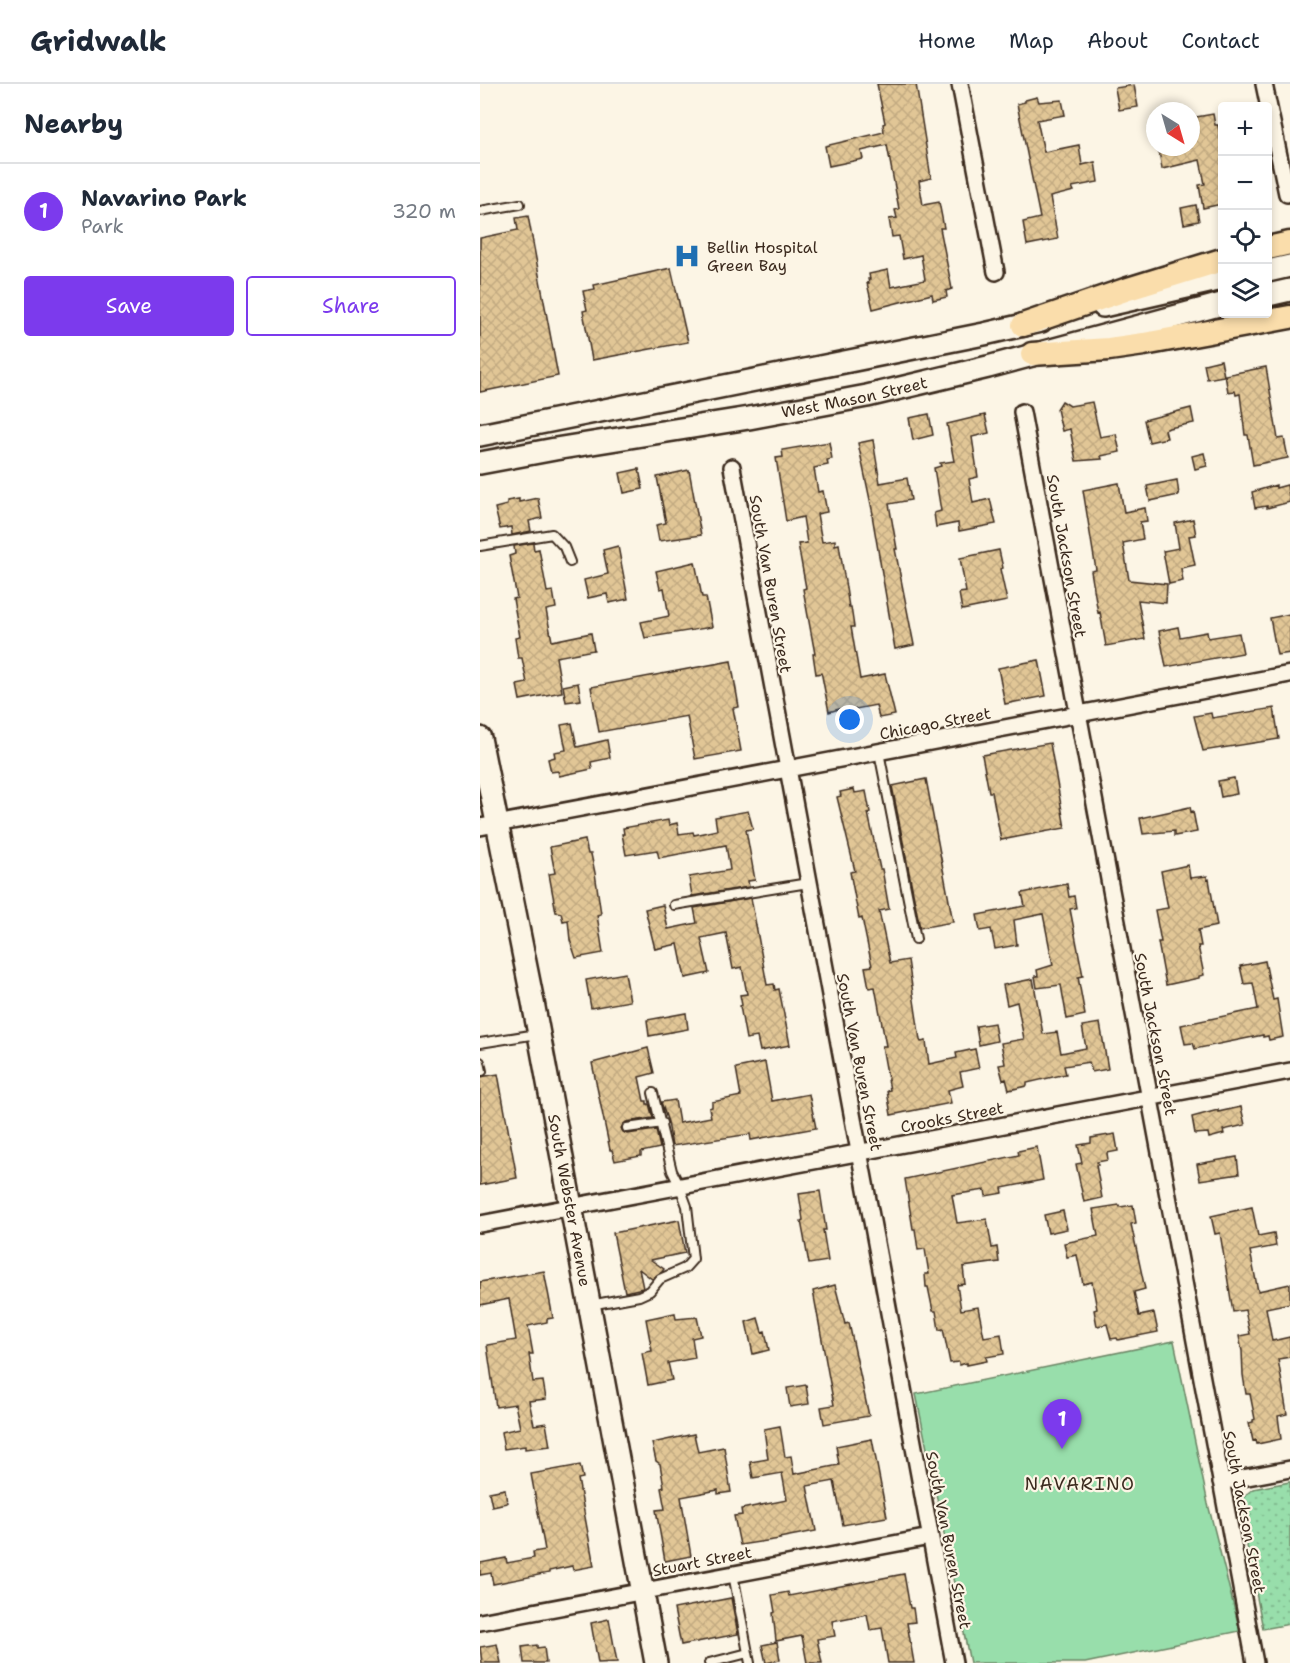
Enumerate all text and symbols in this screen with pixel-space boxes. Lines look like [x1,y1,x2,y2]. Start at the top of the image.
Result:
text: Gridwalk [30,22,167,60]
text: Home [918,27,976,55]
text: Map [1009,27,1054,55]
text: About [1087,27,1148,55]
text: Contact [1181,27,1260,55]
north arrow [1146,102,1200,156]
map controls [1218,102,1272,318]
button: + [1218,102,1272,156]
text: Nearby [24,106,123,141]
button: − [1218,156,1272,210]
text: Navarino Park [81,184,247,213]
text: 1 [39,198,48,224]
text: 320 m [392,198,456,224]
button: locate [1218,210,1272,264]
text: Park [81,213,124,239]
place label: Bellin Hospital Green Bay [707,237,818,276]
hospital icon: Bellin Hospital Green Bay [672,241,702,271]
button: layers [1218,264,1272,318]
button: Save [24,276,234,336]
button: Share [246,276,456,336]
street label: West Mason Street [780,372,929,423]
street label: South Jackson Street [1042,473,1091,639]
street label: South Van Buren Street [744,493,797,675]
street label: Chicago Street [878,702,993,745]
your location [835,705,864,734]
street label: South Jackson Street [1129,951,1182,1117]
street label: South Van Buren Street [832,971,887,1153]
street label: Crooks Street [899,1097,1005,1138]
street label: South Webster Avenue [543,1112,596,1288]
pin: 1 [1042,1400,1082,1449]
street label: South Jackson Street [1218,1429,1271,1595]
street label: South Van Buren Street [921,1449,976,1631]
district label: NAVARINO [1024,1472,1136,1496]
street label: Stuart Street [651,1542,754,1581]

